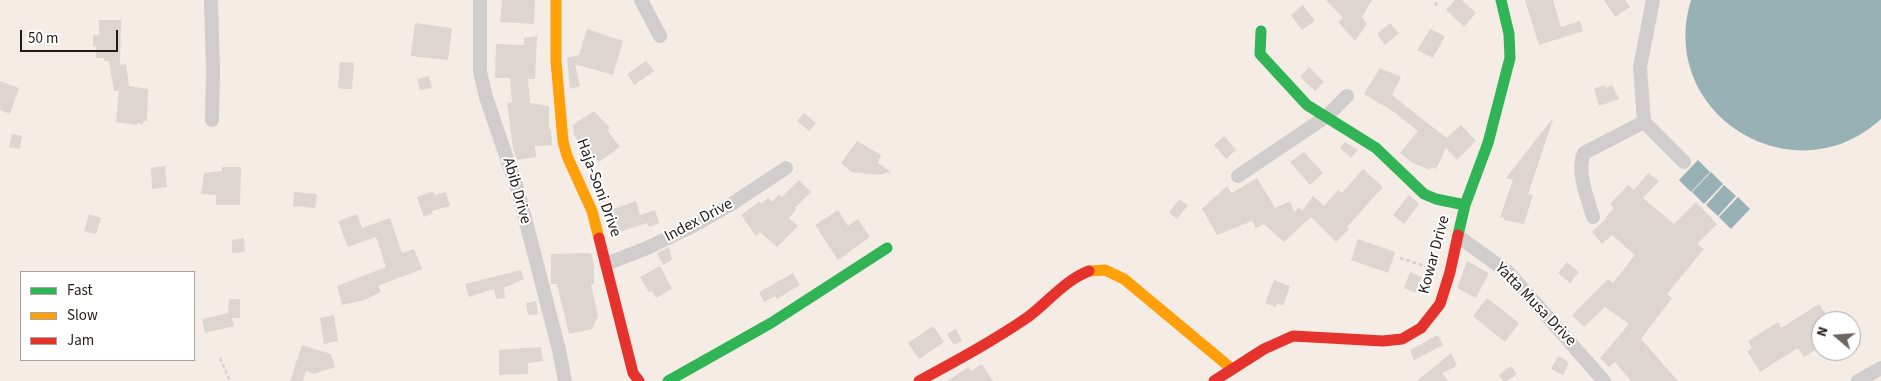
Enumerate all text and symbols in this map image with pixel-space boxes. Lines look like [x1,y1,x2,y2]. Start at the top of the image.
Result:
scale bar [22,20,120,52]
text: 50 m [28,28,58,49]
street label: Haja-Soni Drive [571,136,625,240]
street label: Abib Drive [497,156,535,226]
street label: Index Drive [662,195,736,247]
street label: Kowar Drive [1415,214,1455,296]
street label: Yatta Musa Drive [1490,259,1580,351]
legend [20,271,195,361]
text: Fast [67,280,93,301]
text: Slow [67,305,98,326]
north arrow [1811,311,1861,361]
text: N [1812,324,1834,339]
text: Jam [67,330,94,351]

